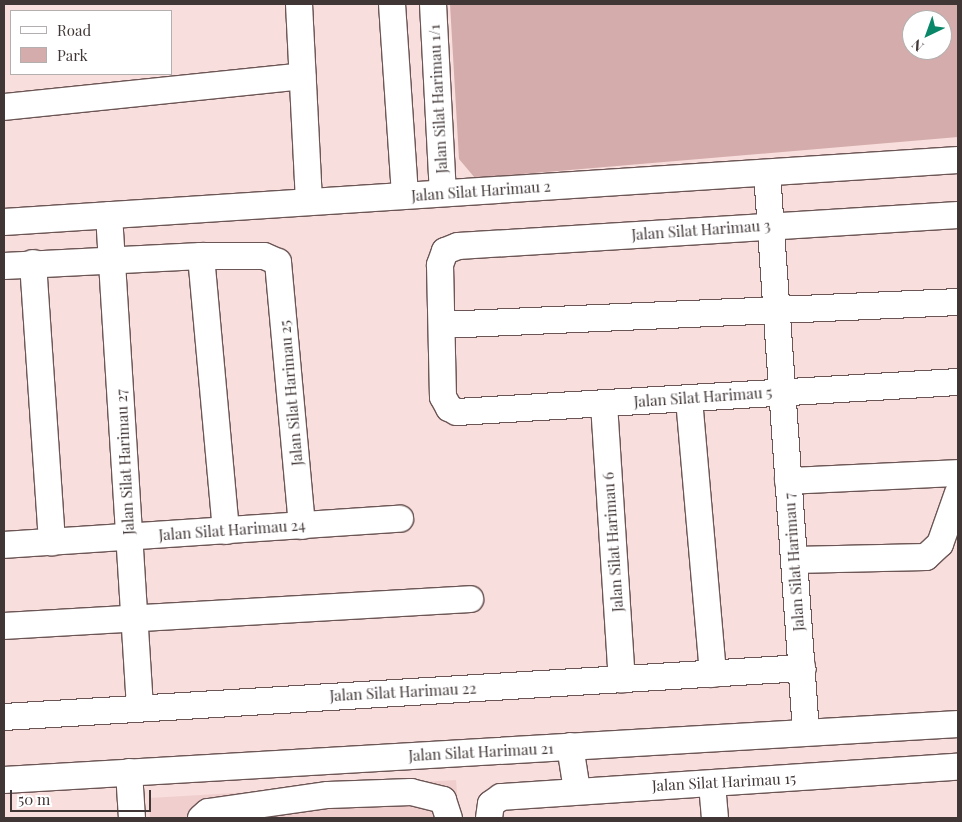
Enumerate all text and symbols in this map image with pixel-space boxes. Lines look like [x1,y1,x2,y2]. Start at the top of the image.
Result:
legend [10,10,172,75]
north arrow [902,10,952,60]
text: Road [57,20,91,40]
street label: Jalan Silat Harimau 1/1 [425,24,451,174]
text: N [907,35,927,56]
text: Park [57,45,88,65]
street label: Jalan Silat Harimau 2 [411,177,551,205]
street label: Jalan Silat Harimau 3 [631,216,771,244]
street label: Jalan Silat Harimau 25 [276,319,306,467]
street label: Jalan Silat Harimau 5 [633,383,773,411]
street label: Jalan Silat Harimau 27 [112,389,138,535]
street label: Jalan Silat Harimau 6 [599,471,627,613]
street label: Jalan Silat Harimau 7 [780,492,808,632]
street label: Jalan Silat Harimau 24 [158,516,306,544]
street label: Jalan Silat Harimau 22 [329,679,477,705]
street label: Jalan Silat Harimau 21 [408,739,554,765]
street label: Jalan Silat Harimau 15 [651,769,797,795]
scale bar [12,780,154,812]
text: 50 m [18,789,50,809]

